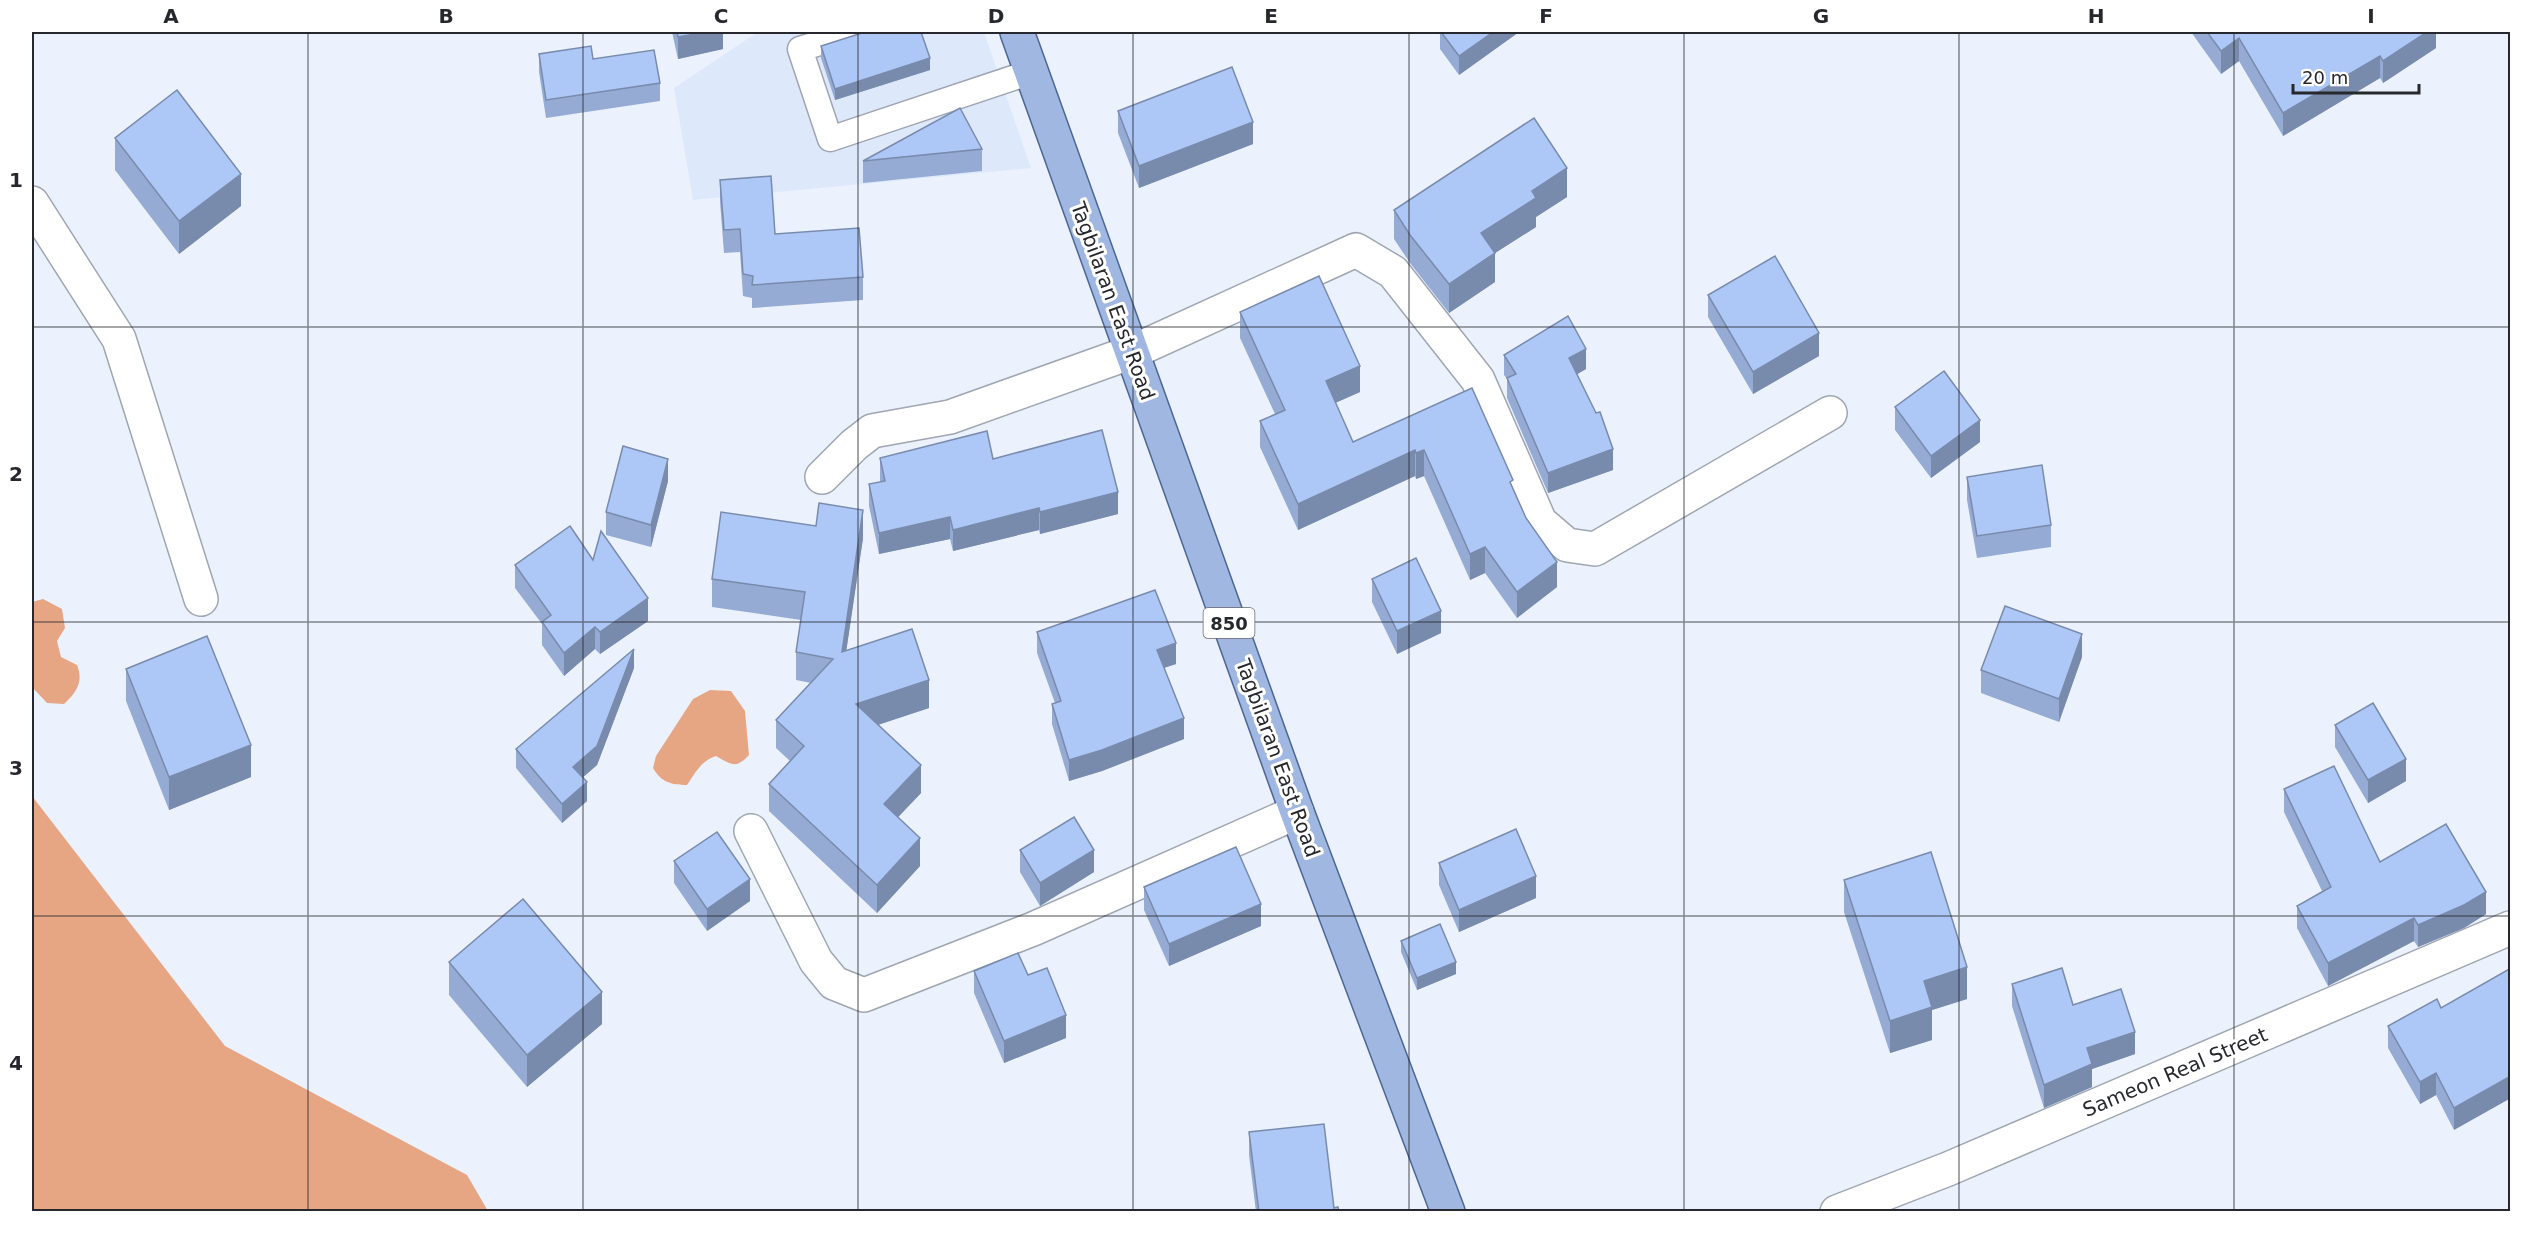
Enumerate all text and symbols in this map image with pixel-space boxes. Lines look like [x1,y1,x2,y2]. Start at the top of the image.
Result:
text: A [163,4,179,28]
text: B [438,4,454,28]
text: C [714,4,728,28]
text: D [988,4,1004,28]
text: E [1264,4,1278,28]
text: F [1539,4,1553,28]
text: G [1813,4,1829,28]
text: H [2088,4,2104,28]
text: I [2367,4,2375,28]
scale bar [2293,57,2419,95]
text: 20 m [2302,67,2348,88]
text: 1 [9,168,23,192]
street label: Tagbilaran East Road [1066,198,1160,403]
text: 2 [9,462,23,486]
road number: 850 [1204,608,1254,638]
street label: Tagbilaran East Road [1231,655,1325,860]
text: 3 [9,756,23,780]
street label: Sameon Real Street [2079,1022,2271,1122]
text: 4 [9,1051,23,1075]

